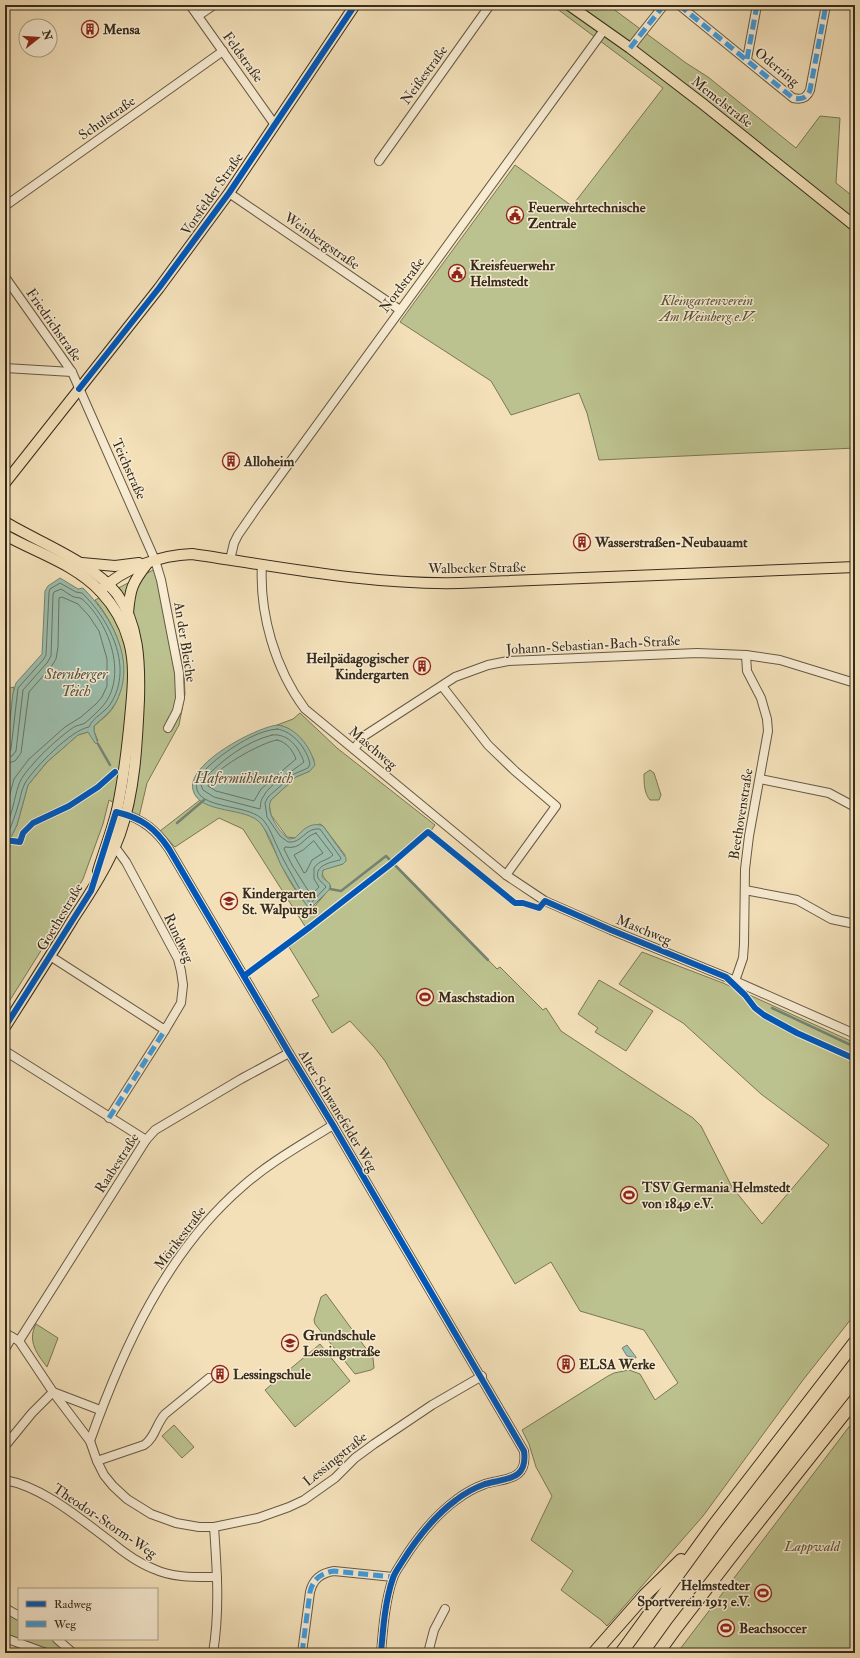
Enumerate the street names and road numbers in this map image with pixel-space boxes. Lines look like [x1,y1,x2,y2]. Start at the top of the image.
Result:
street label: Feldstraße [219,28,267,86]
street label: Neißestraße [397,42,451,108]
street label: Oderring [751,44,804,91]
street label: Memelstraße [688,73,756,131]
street label: Schulstraße [75,92,139,144]
street label: Vorsfelder Straße [177,149,247,239]
street label: Weinbergstraße [280,208,363,273]
street label: Nordstraße [376,254,428,316]
street label: Friedrichstraße [22,285,86,365]
street label: Teichstraße [108,436,150,502]
street label: Walbecker Straße [427,559,526,577]
street label: An der Bleiche [170,600,200,683]
street label: Johann-Sebastian-Bach-Straße [505,632,681,658]
street label: Maschweg [345,723,402,774]
street label: Beethovenstraße [725,767,757,861]
street label: Goethestraße [33,880,87,954]
street label: Rundweg [160,911,198,966]
street label: Maschweg [614,911,675,949]
street label: Alter Schwanefelder Weg [294,1046,382,1176]
street label: Raabestraße [91,1130,143,1196]
street label: Mörikestraße [151,1203,209,1273]
street label: Lessingstraße [300,1428,370,1490]
street label: Theodor-Storm-Weg [50,1480,161,1563]

